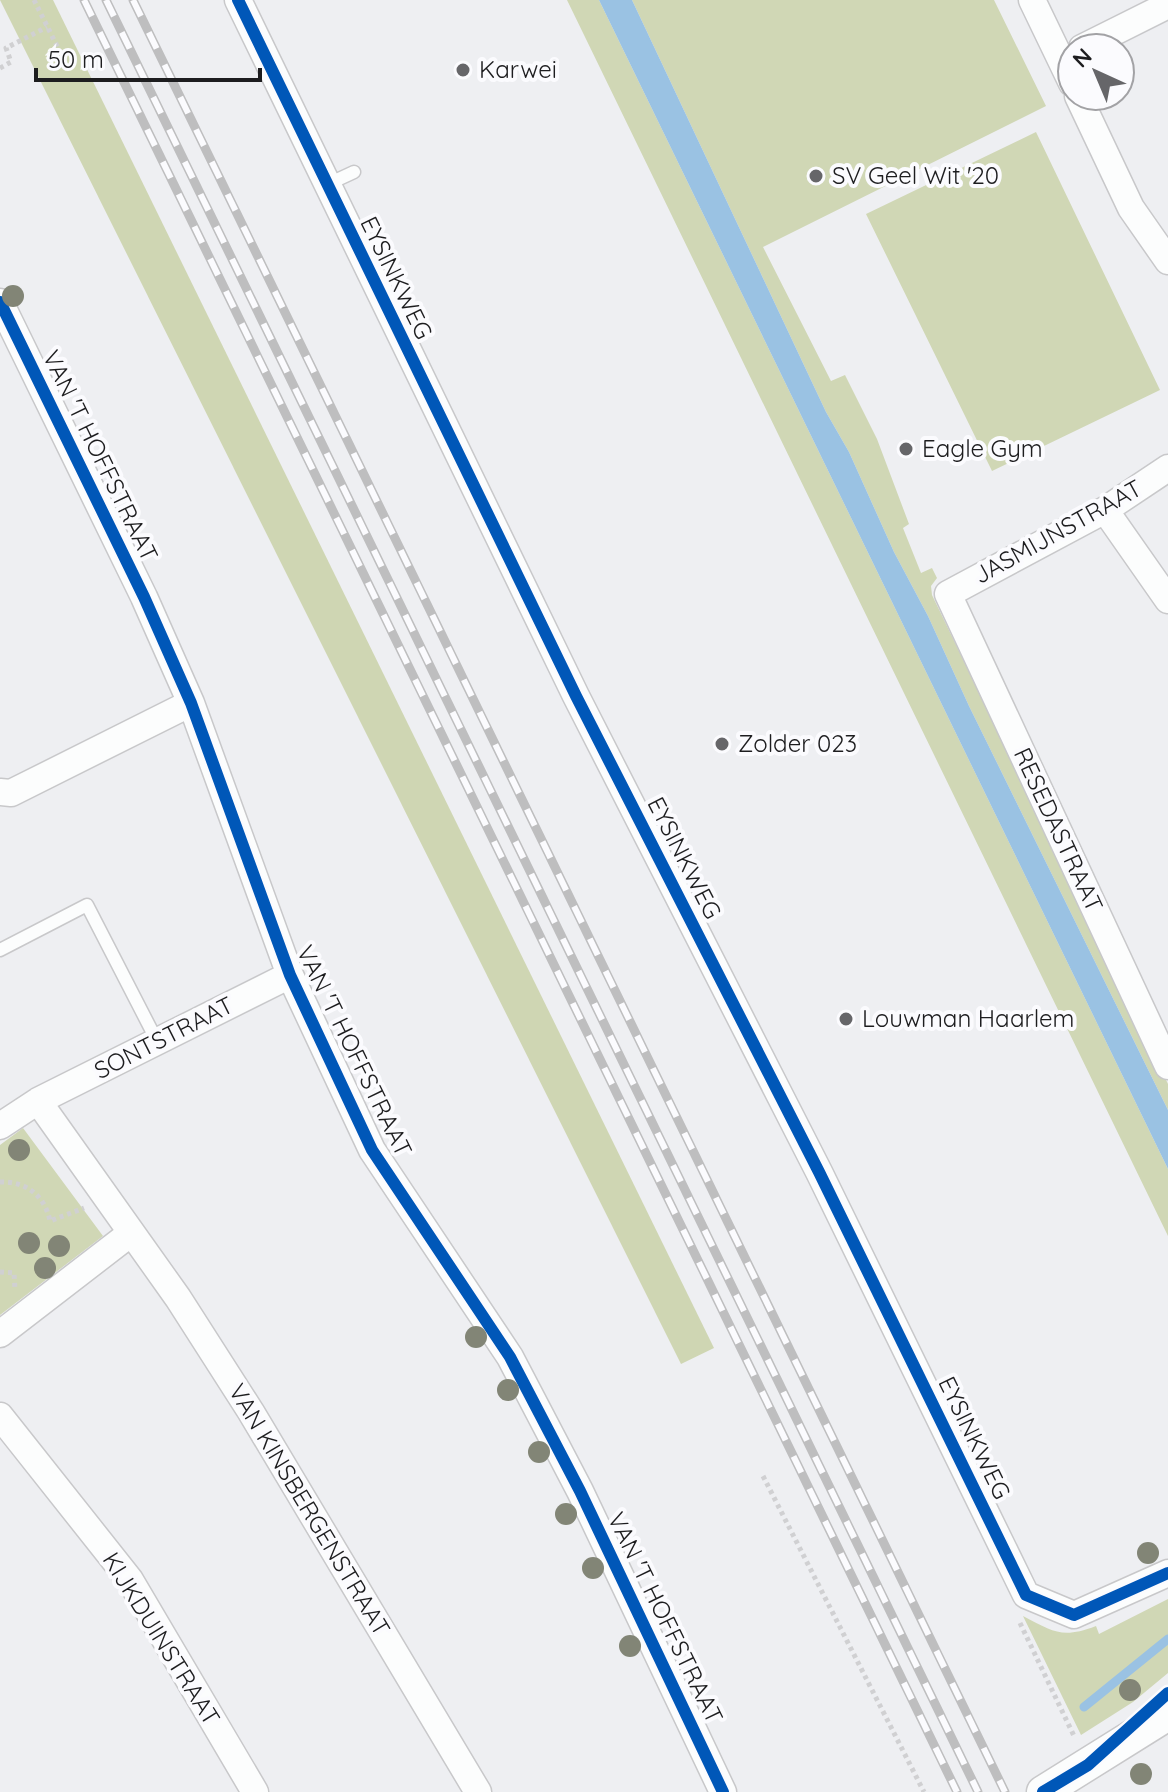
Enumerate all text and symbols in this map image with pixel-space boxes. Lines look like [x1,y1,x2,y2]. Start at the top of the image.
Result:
scale bar [36,32,260,82]
north arrow [1056,32,1136,112]
text: N [1067,42,1098,73]
text: 50 m [48,44,104,74]
place label: Karwei [479,54,557,84]
marker: Karwei [454,61,472,79]
place label: SV Geel Wit '20 [832,160,999,190]
marker: SV Geel Wit '20 [807,167,825,185]
street label: EYSINKWEG [354,211,440,344]
street label: VAN 'T HOFFSTRAAT [37,345,165,566]
place label: Eagle Gym [922,433,1043,463]
marker: Eagle Gym [897,440,915,458]
street label: JASMIJNSTRAAT [968,472,1147,590]
place label: Zolder 023 [738,728,857,758]
marker: Zolder 023 [713,735,731,753]
street label: RESEDASTRAAT [1008,743,1110,917]
street label: EYSINKWEG [641,791,728,924]
street label: VAN 'T HOFFSTRAAT [291,940,419,1161]
street label: SONTSTRAAT [89,989,238,1085]
place label: Louwman Haarlem [862,1003,1074,1033]
marker: Louwman Haarlem [837,1010,855,1028]
street label: EYSINKWEG [932,1371,1018,1504]
street label: VAN KINSBERGENSTRAAT [223,1378,397,1641]
street label: VAN 'T HOFFSTRAAT [602,1507,730,1728]
street label: KIJKDUINSTRAAT [97,1546,227,1731]

